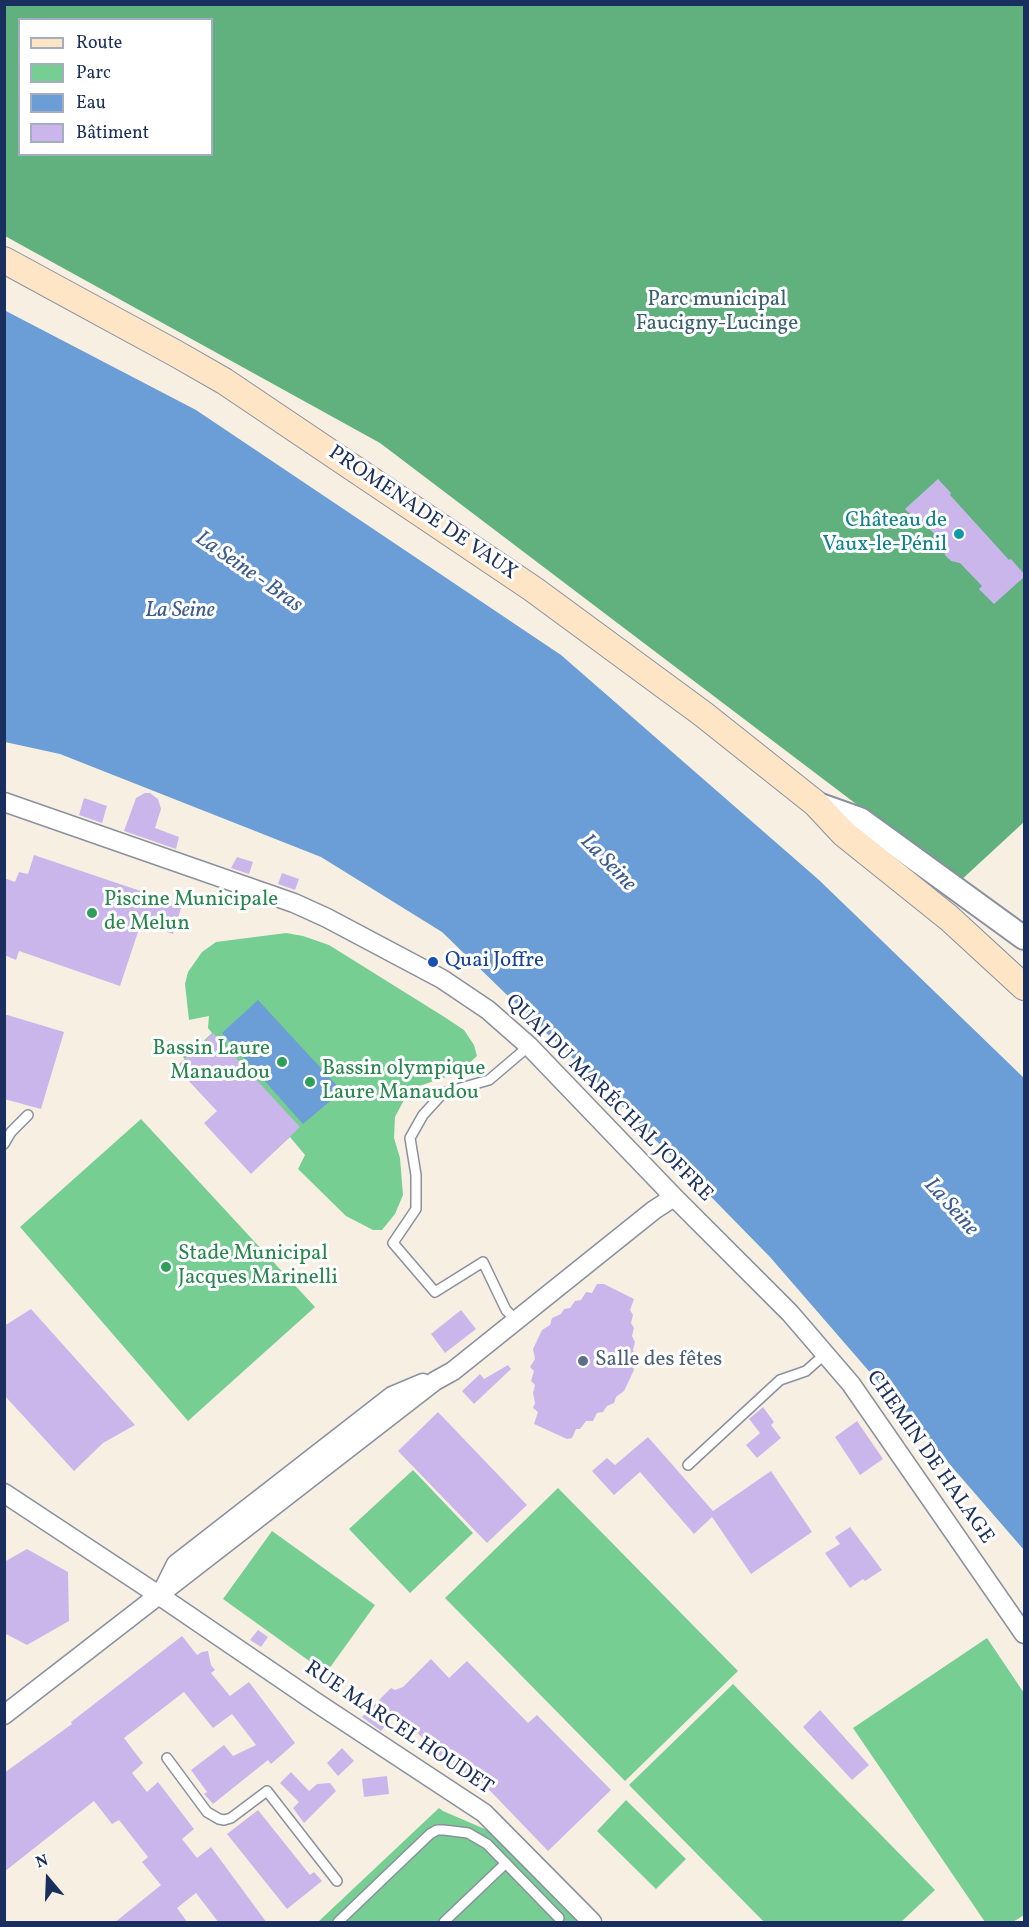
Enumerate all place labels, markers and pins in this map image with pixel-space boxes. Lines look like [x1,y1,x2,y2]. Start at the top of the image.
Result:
place label: Château de Vaux-le-Pénil [822,509,947,559]
marker: Château de Vaux-le-Pénil [952,527,966,541]
place label: Piscine Municipale de Melun [104,888,278,938]
marker: Piscine Municipale de Melun [85,906,99,920]
place label: Quai Joffre [445,949,544,975]
marker: Quai Joffre [426,955,440,969]
place label: Bassin Laure Manaudou [153,1037,270,1087]
marker: Bassin Laure Manaudou [275,1055,289,1069]
place label: Bassin olympique Laure Manaudou [322,1057,485,1107]
marker: Bassin olympique Laure Manaudou [303,1075,317,1089]
place label: Stade Municipal Jacques Marinelli [178,1242,338,1292]
marker: Stade Municipal Jacques Marinelli [159,1260,173,1274]
place label: Salle des fêtes [595,1348,722,1374]
marker: Salle des fêtes [576,1354,590,1368]

